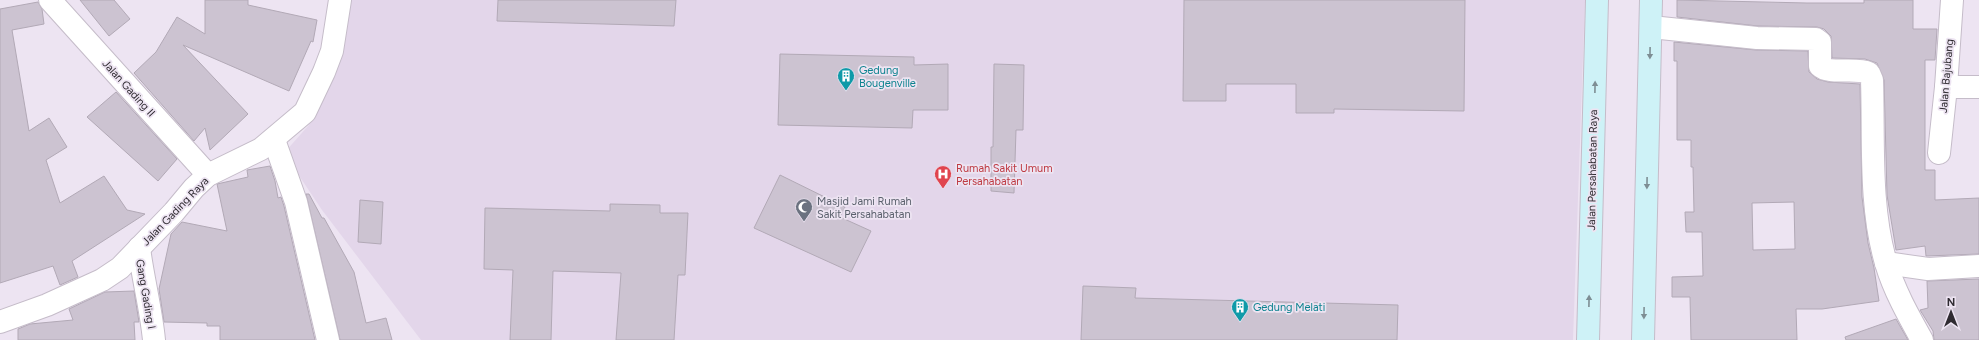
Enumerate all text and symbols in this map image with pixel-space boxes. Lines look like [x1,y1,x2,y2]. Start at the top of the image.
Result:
street label: Jalan Bajubang [1937,38,1956,114]
one-way arrow [1647,47,1653,60]
street label: Jalan Gading II [100,57,158,120]
place label: Gedung Bougenville [859,64,916,90]
building icon: Gedung Bougenville [836,66,856,91]
one-way arrow [1591,81,1598,93]
street label: Jalan Persahabatan Raya [1585,109,1600,231]
place label: Rumah Sakit Umum Persahabatan [956,162,1053,188]
hospital icon: Rumah Sakit Umum Persahabatan [933,164,953,189]
street label: Jalan Gading Raya [139,174,211,248]
one-way arrow [1644,177,1650,190]
place label: Masjid Jami Rumah Sakit Persahabatan [817,195,912,221]
mosque icon: Masjid Jami Rumah Sakit Persahabatan [794,197,814,222]
street label: Gang Gading I [133,258,158,330]
north arrow [1931,292,1971,332]
one-way arrow [1586,294,1592,307]
text: N [1947,296,1955,309]
building icon: Gedung Melati [1230,297,1250,322]
place label: Gedung Melati [1253,301,1325,314]
one-way arrow [1640,307,1647,319]

